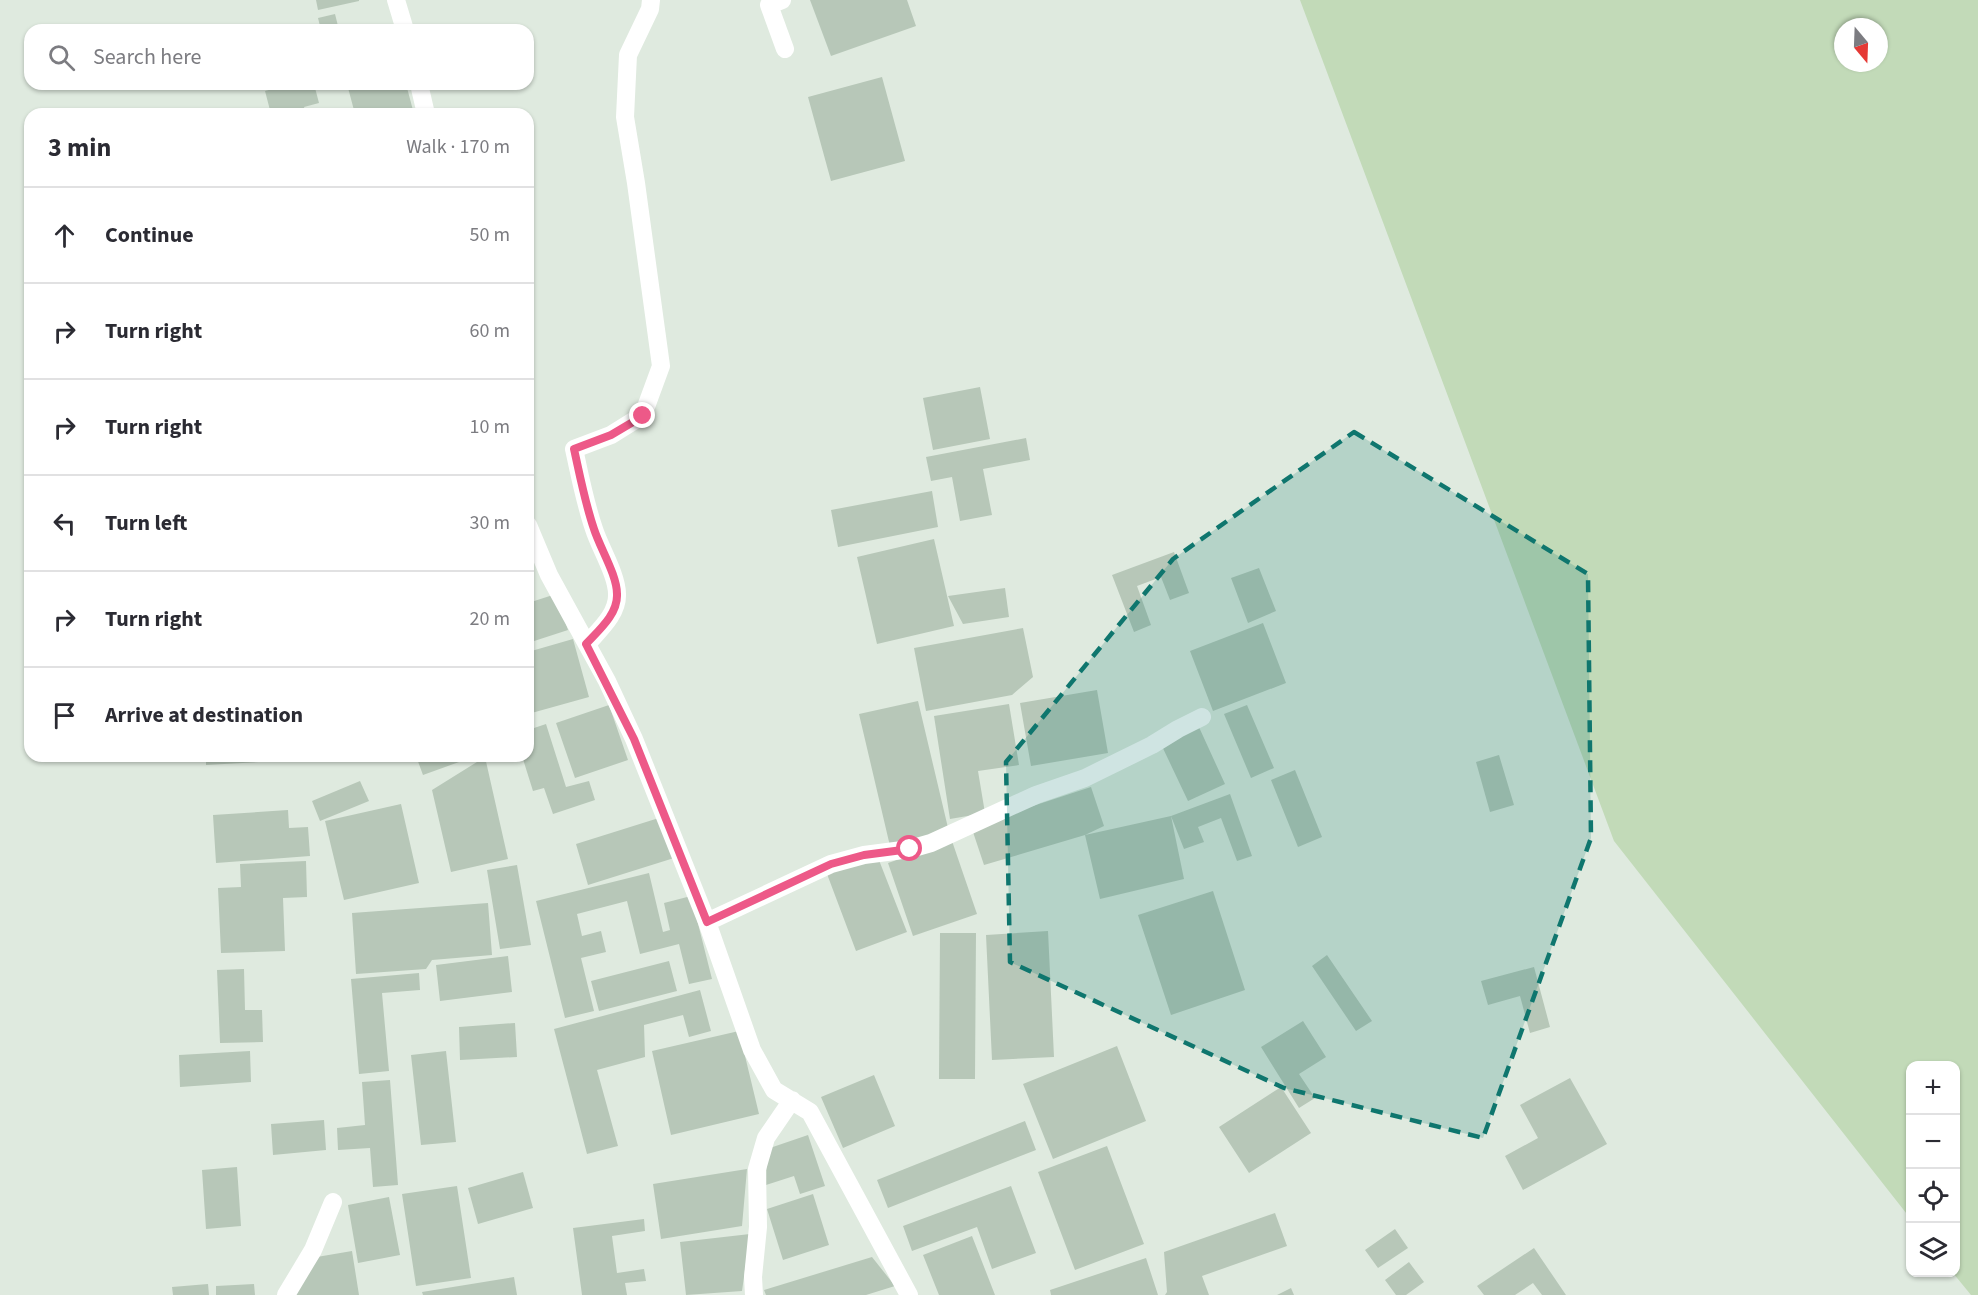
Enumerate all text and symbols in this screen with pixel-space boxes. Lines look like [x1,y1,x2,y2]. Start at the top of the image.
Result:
north arrow [1834,18,1888,72]
search box [24,24,534,90]
icon: search [45,41,78,74]
text: Search here [93,41,201,73]
text: 3 min [48,129,111,166]
text: Walk · 170 m [406,133,510,161]
icon: ahead [48,219,81,252]
text: Continue [105,219,194,251]
text: 50 m [470,221,510,249]
icon: right [48,315,81,348]
text: Turn right [105,315,202,347]
text: 60 m [470,317,510,345]
route end [629,402,655,428]
icon: right [48,411,81,444]
text: Turn right [105,411,202,443]
text: 10 m [470,413,510,441]
icon: left [48,507,81,540]
text: Turn left [105,507,187,539]
text: 30 m [470,509,510,537]
icon: right [48,603,81,636]
text: Turn right [105,603,202,635]
text: 20 m [470,605,510,633]
icon: arrive [48,699,81,732]
text: Arrive at destination [105,699,303,731]
route start [896,835,922,861]
map controls [1906,1061,1960,1277]
button: + [1906,1061,1960,1115]
button: − [1906,1115,1960,1169]
button: locate [1906,1169,1960,1223]
button: layers [1906,1223,1960,1277]

